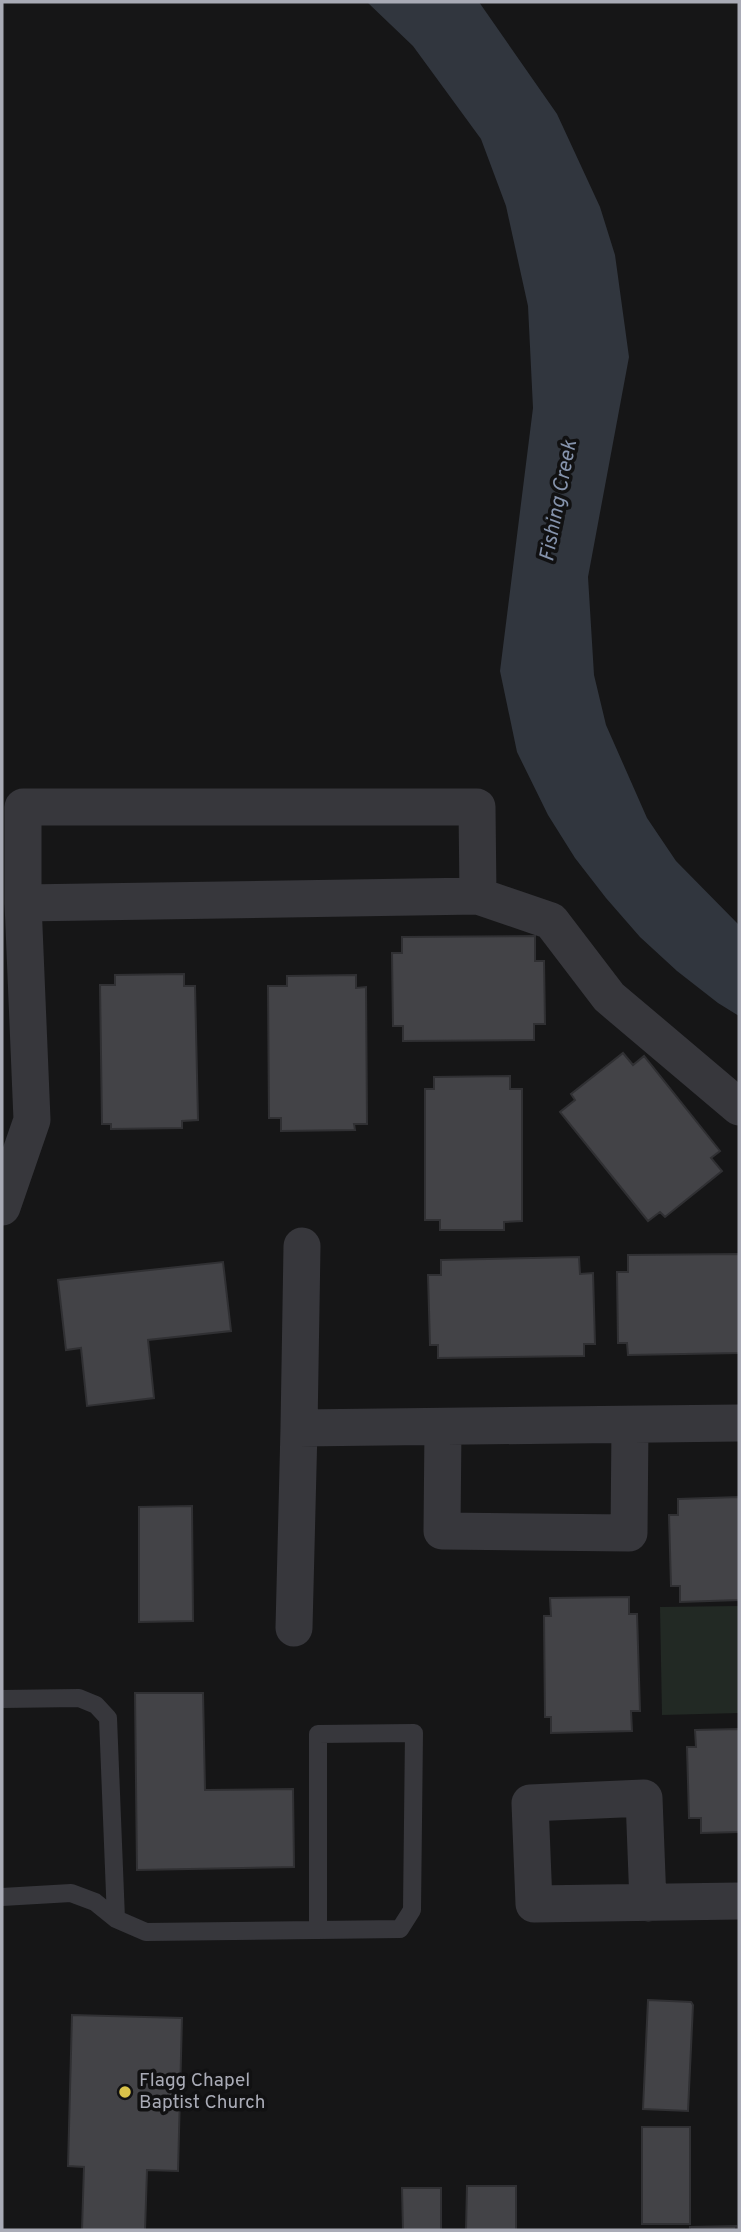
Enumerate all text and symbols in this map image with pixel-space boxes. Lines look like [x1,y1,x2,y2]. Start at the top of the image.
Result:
water label: Fishing Creek [534,438,584,564]
place label: Flagg Chapel Baptist Church [139,2069,265,2115]
marker: Flagg Chapel Baptist Church [117,2084,133,2100]

